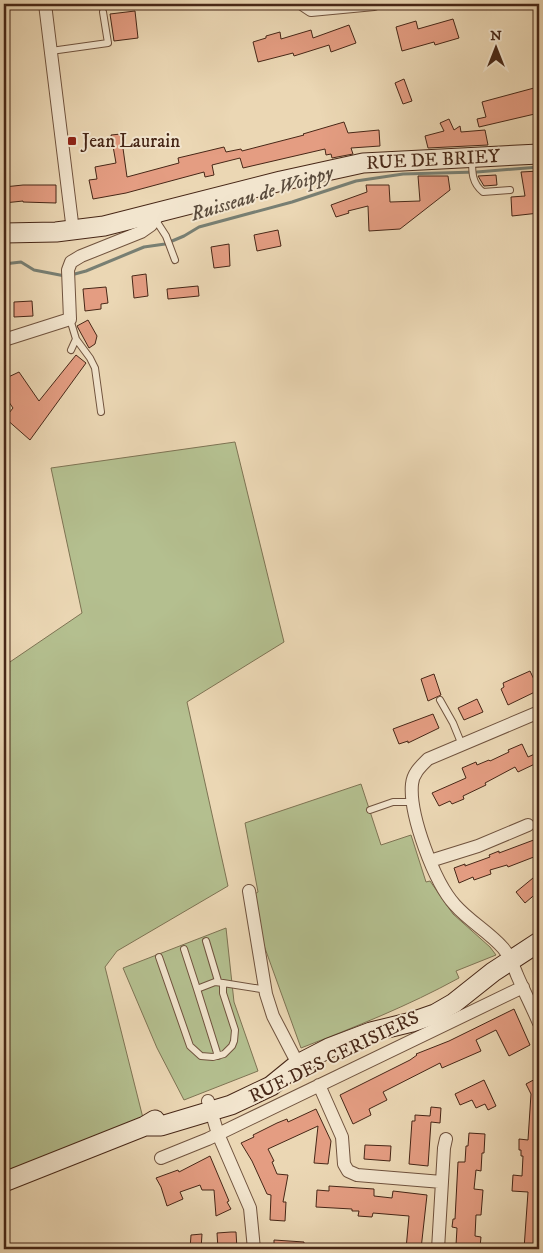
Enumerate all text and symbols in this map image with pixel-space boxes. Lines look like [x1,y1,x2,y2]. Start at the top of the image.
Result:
north arrow [470,22,520,72]
text: N [490,27,502,45]
place label: Jean Laurain [80,130,180,153]
marker: Jean Laurain [66,135,78,147]
street label: RUE DE BRIEY [366,145,501,175]
water label: Ruisseau de Woippy [187,160,337,228]
street label: RUE DES CERISIERS [245,1006,423,1108]

